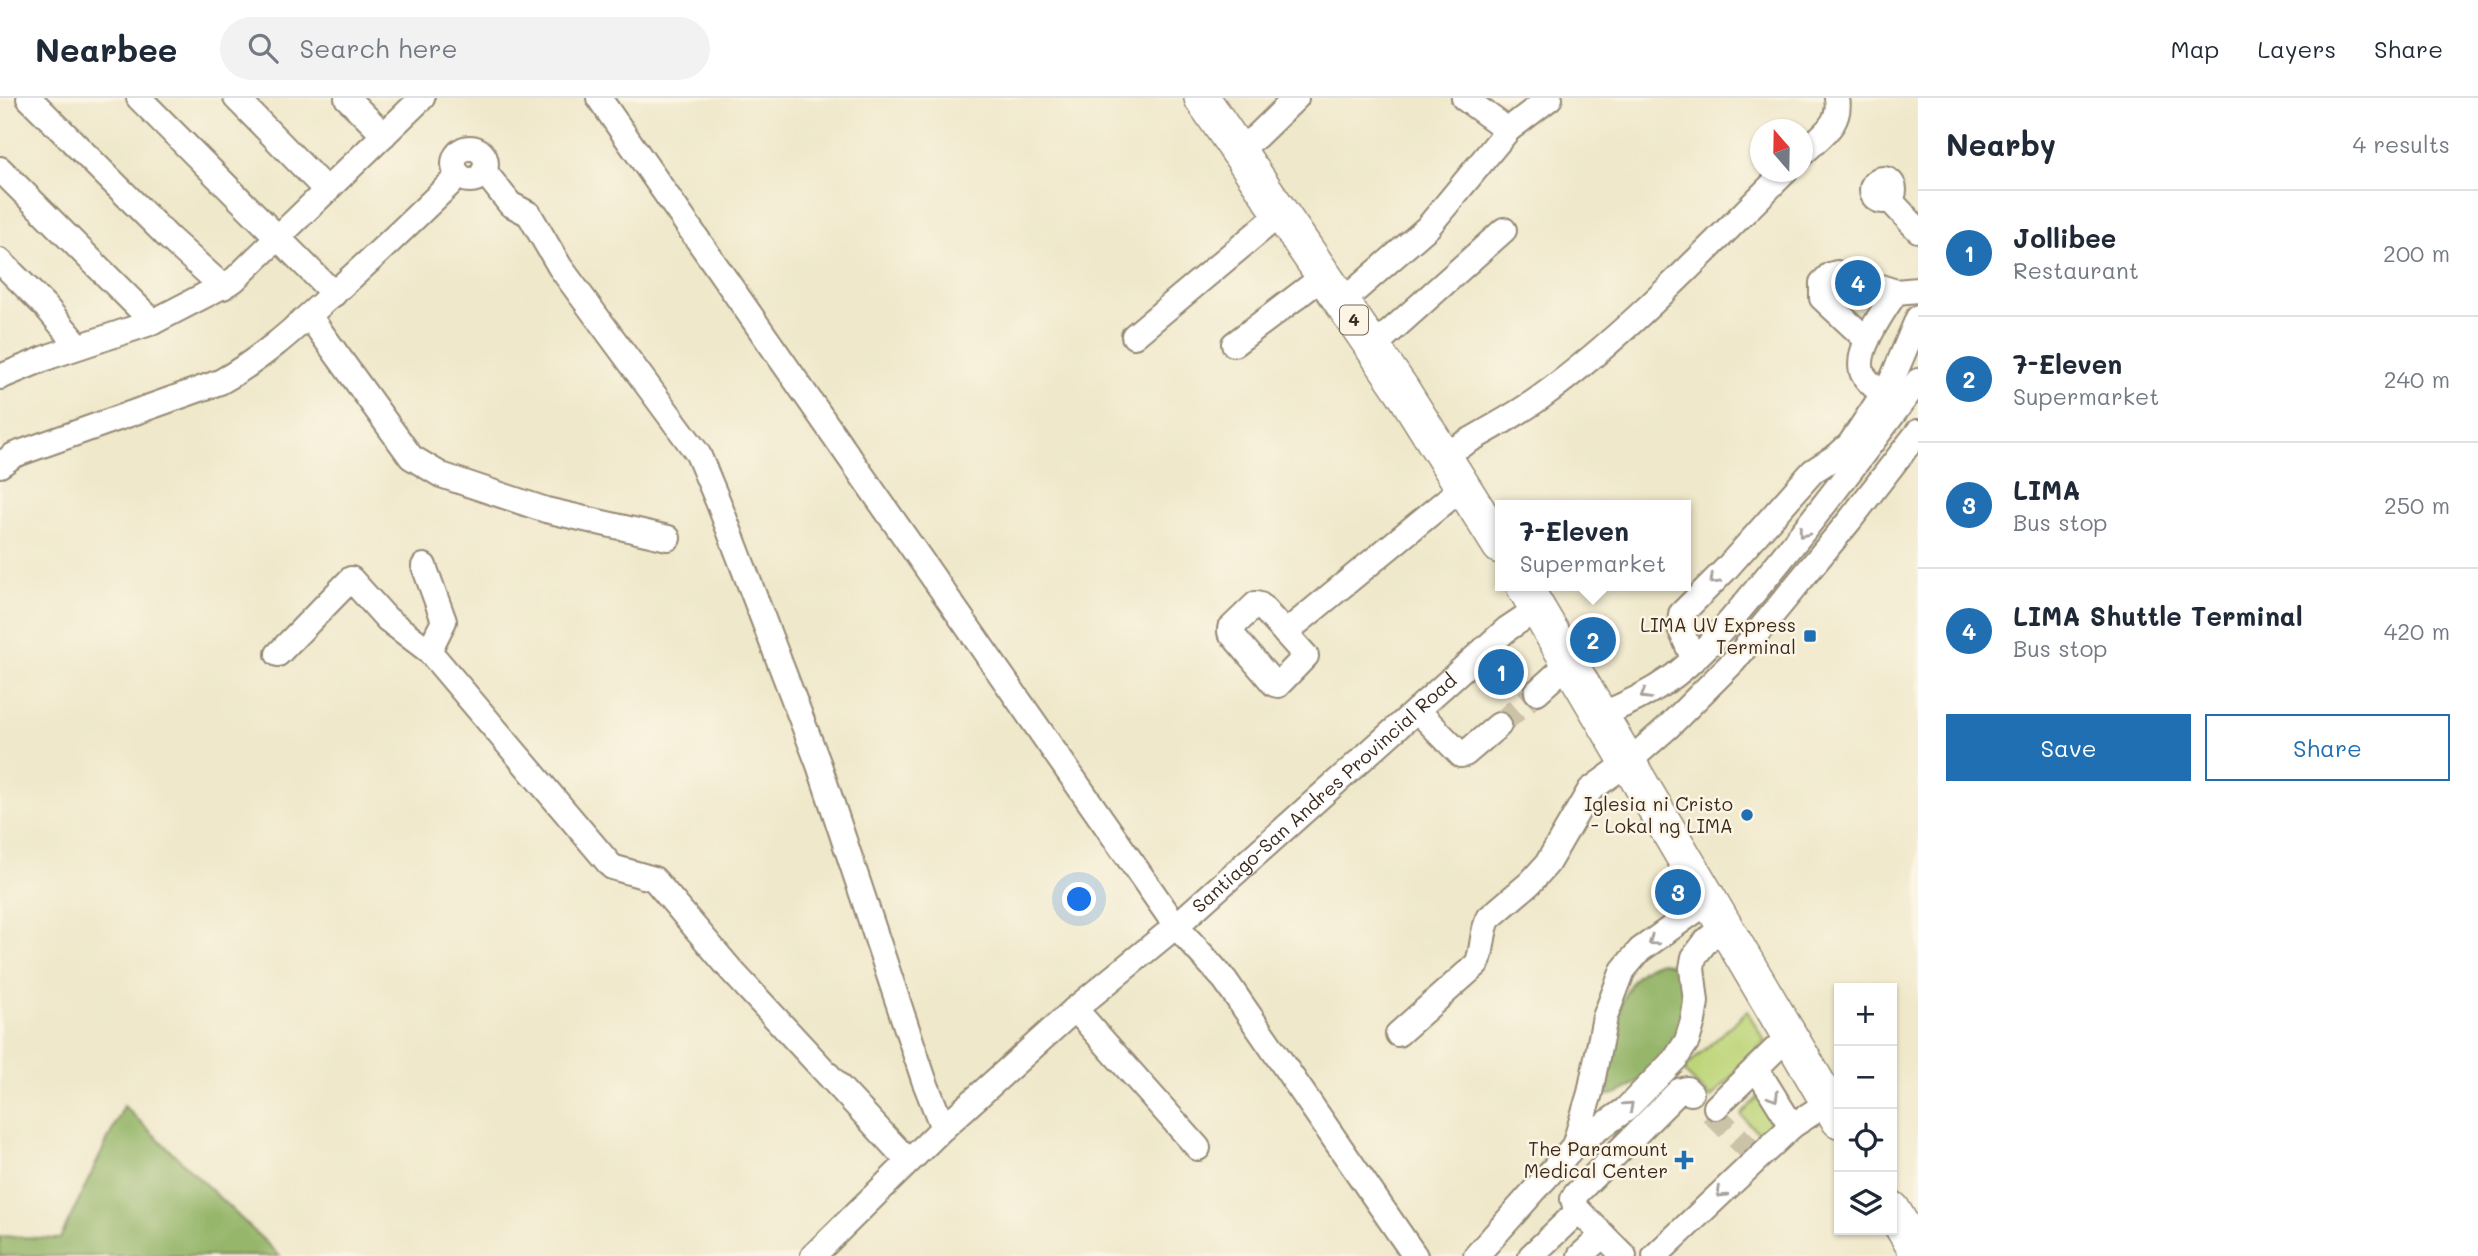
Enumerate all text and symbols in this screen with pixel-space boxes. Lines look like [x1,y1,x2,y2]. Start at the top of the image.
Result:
search box [220,17,710,80]
text: Nearbee [35,27,178,70]
icon: search [244,29,282,67]
text: Search here [300,31,458,65]
text: Map [2171,33,2219,64]
text: Layers [2257,33,2336,64]
text: Share [2374,33,2443,64]
north arrow [1750,119,1813,182]
text: Nearby [1946,124,2056,164]
text: 4 results [2353,129,2450,159]
text: Jollibee [2013,221,2116,255]
text: 1 [1964,238,1974,268]
text: 200 m [2383,238,2450,268]
text: Restaurant [2013,255,2139,285]
pin: 4 [1835,257,1881,309]
road number: 4 [1340,306,1368,334]
text: 7-Eleven [2013,347,2122,381]
text: 2 [1963,364,1975,394]
text: 240 m [2384,364,2450,394]
text: Supermarket [2013,381,2159,411]
text: LIMA [2013,473,2081,507]
text: 3 [1962,490,1976,520]
text: 250 m [2384,490,2450,520]
popup [1495,500,1691,591]
text: Bus stop [2013,507,2108,537]
text: 7-Eleven [1520,514,1629,548]
one-way arrow [1798,525,1811,538]
text: Supermarket [1520,548,1666,578]
one-way arrow [1709,572,1722,585]
text: LIMA Shuttle Terminal [2013,599,2303,633]
place label: LIMA UV Express Terminal [1640,612,1796,659]
pin: 2 [1570,614,1616,666]
text: 4 [1962,616,1976,646]
text: 420 m [2384,616,2450,646]
marker: LIMA UV Express Terminal [1802,628,1818,644]
text: Bus stop [2013,633,2108,663]
pin: 1 [1478,646,1524,698]
street label: Santiago-San Andres Provincial Road [1186,667,1461,918]
one-way arrow [1639,687,1652,700]
button: Save [1946,714,2191,781]
button: Share [2205,714,2450,781]
place label: Iglesia ni Cristo - Lokal ng LIMA [1584,791,1733,838]
marker: Iglesia ni Cristo - Lokal ng LIMA [1739,807,1755,823]
pin: 3 [1655,866,1701,918]
your location [1062,882,1096,916]
one-way arrow [1648,932,1661,945]
map controls [1834,983,1897,1235]
button: + [1834,983,1897,1046]
button: − [1834,1046,1897,1109]
one-way arrow [1765,1090,1778,1103]
one-way arrow [1621,1102,1634,1114]
button: locate [1834,1109,1897,1172]
place label: The Paramount Medical Center [1524,1136,1668,1183]
marker: The Paramount Medical Center [1674,1150,1694,1170]
button: layers [1834,1172,1897,1235]
one-way arrow [1716,1185,1729,1198]

